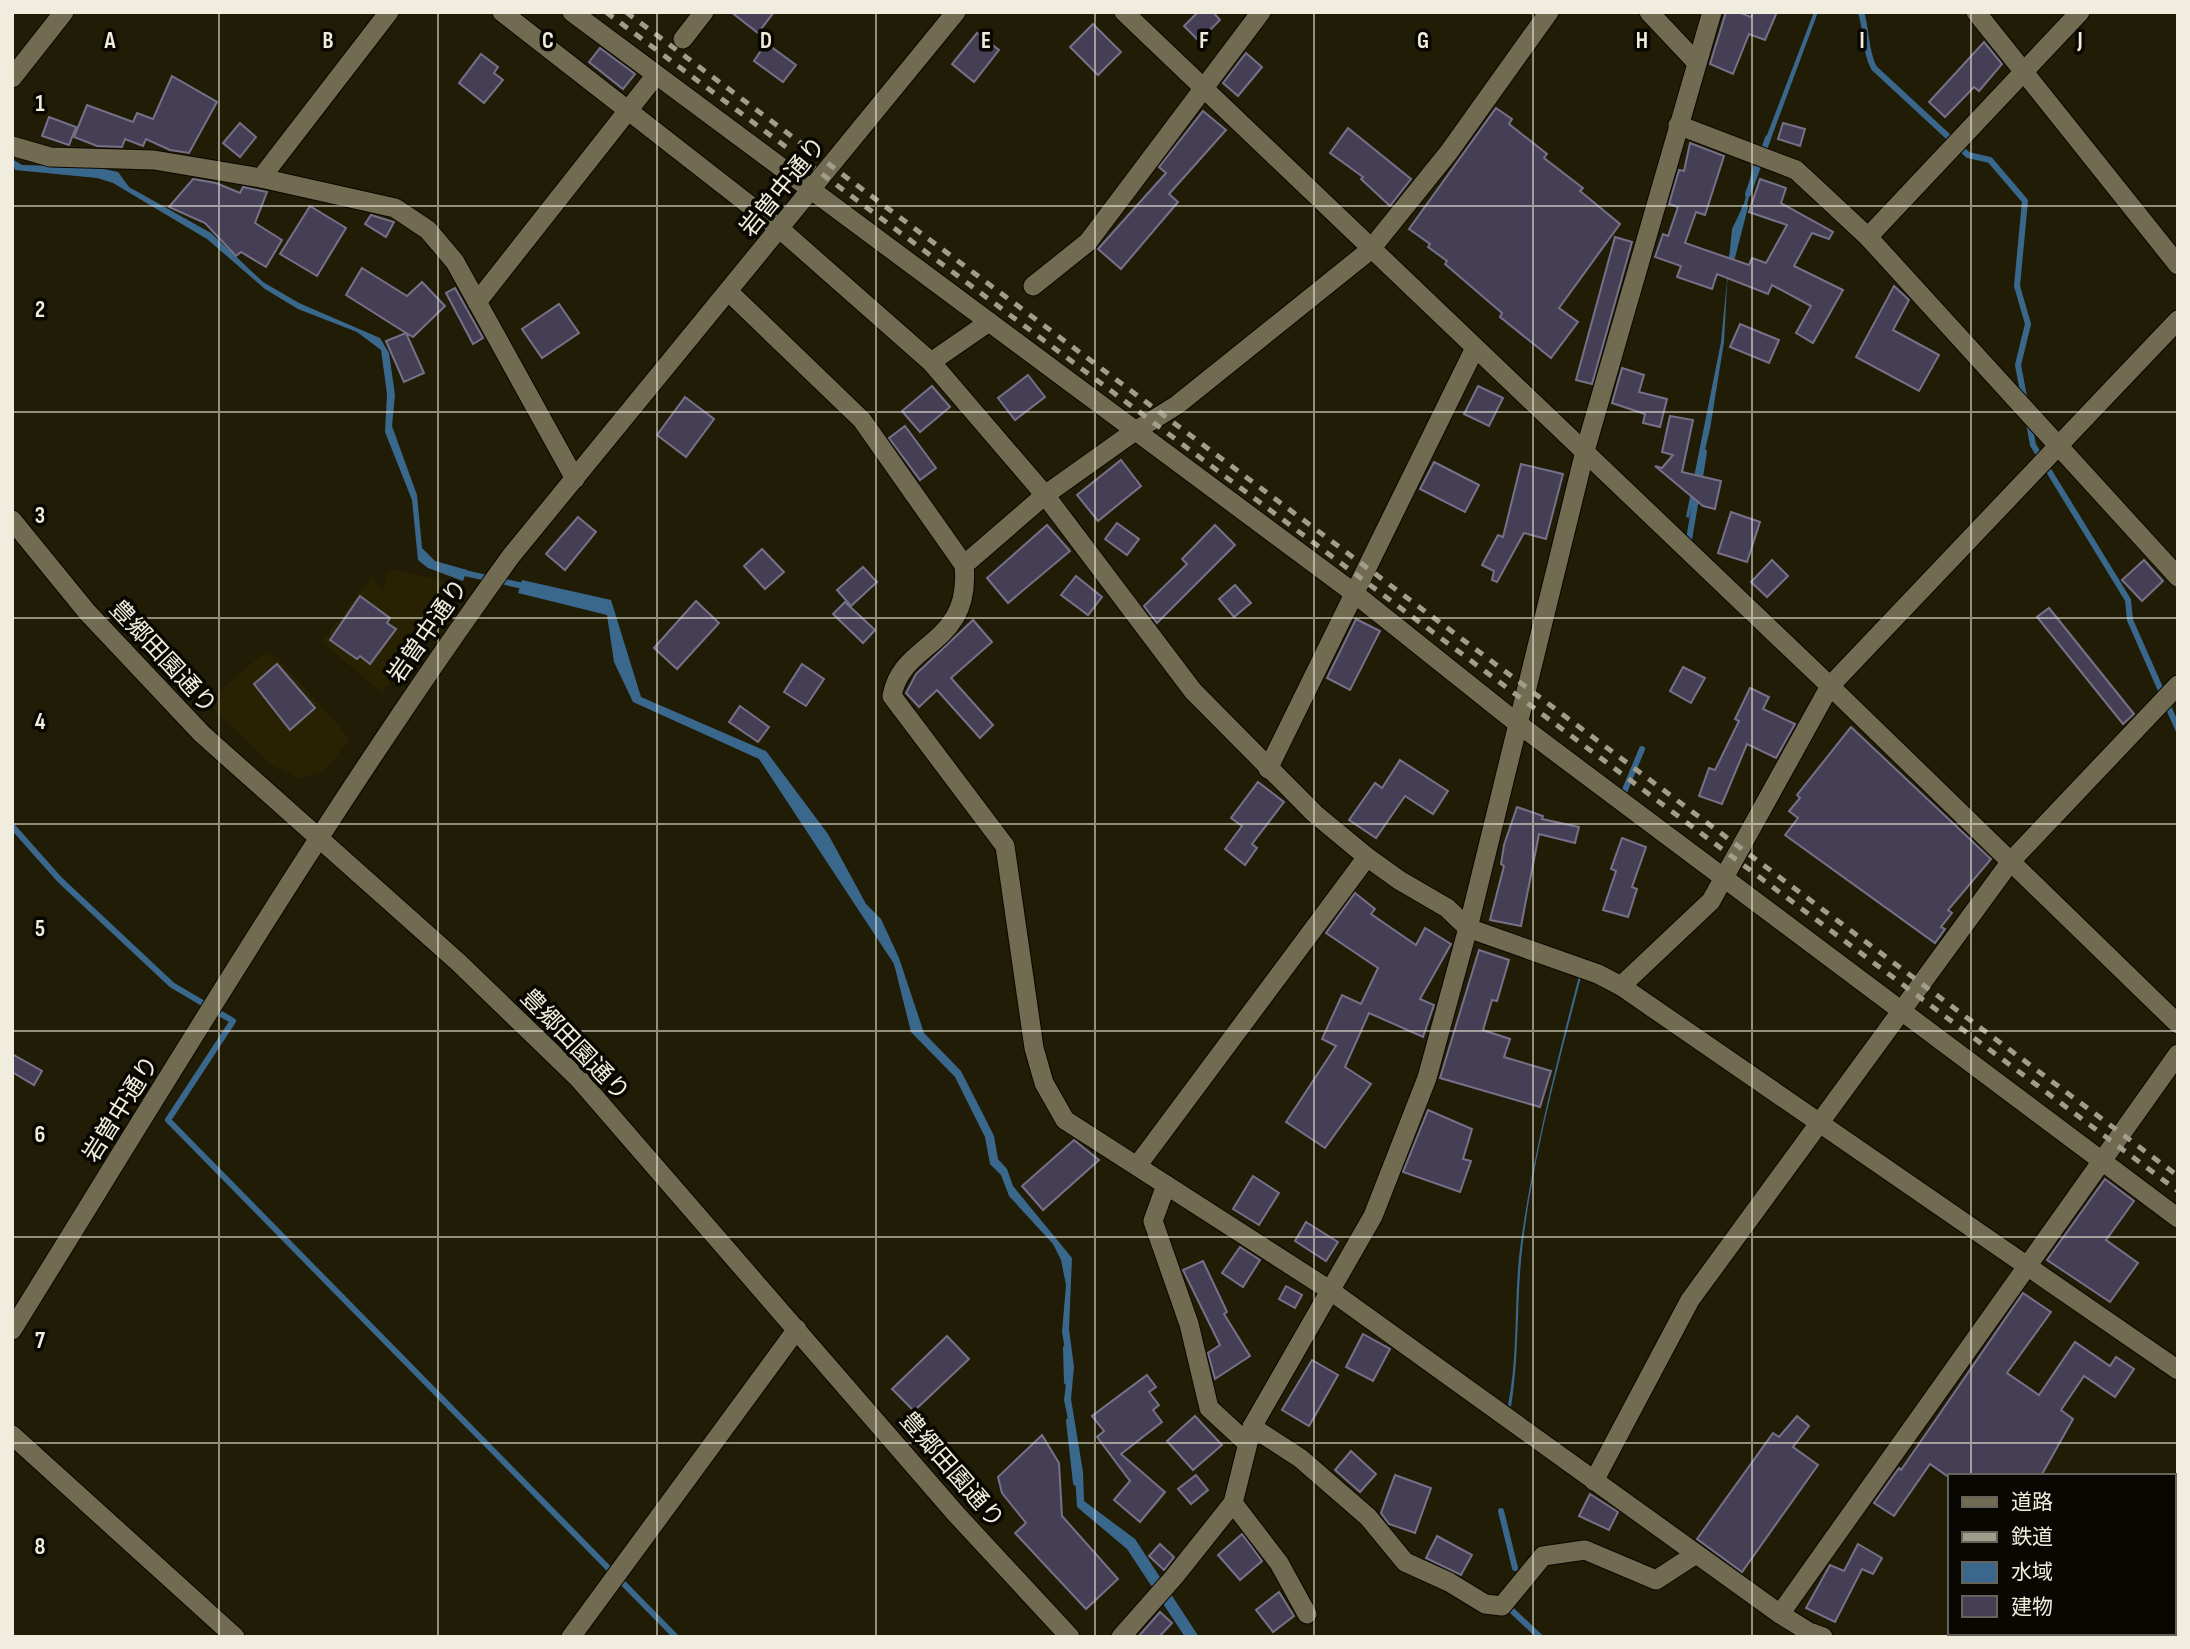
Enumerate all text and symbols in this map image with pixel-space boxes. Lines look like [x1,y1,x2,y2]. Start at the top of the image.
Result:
text: A [104,27,117,55]
text: B [323,27,334,55]
text: C [542,27,554,55]
text: D [760,27,772,55]
text: E [981,27,991,55]
text: F [1199,27,1209,55]
text: G [1417,27,1429,55]
text: H [1636,27,1648,55]
text: I [1859,27,1865,55]
text: J [2076,27,2083,55]
text: 1 [35,90,45,118]
street label: 岩曽中通り [734,131,832,243]
text: 2 [35,296,45,324]
text: 3 [35,502,45,530]
street label: 岩曽中通り [382,574,474,688]
street label: 豊郷田園通り [103,594,223,720]
text: 4 [35,708,46,736]
text: 5 [35,915,45,943]
street label: 豊郷田園通り [515,983,635,1107]
street label: 岩曽中通り [77,1050,165,1168]
text: 6 [35,1121,45,1149]
text: 7 [35,1327,45,1355]
street label: 豊郷田園通り [894,1406,1010,1534]
legend [1948,1474,2176,1635]
text: 道路 [2011,1490,2053,1515]
text: 鉄道 [2011,1525,2053,1550]
text: 8 [35,1533,46,1561]
text: 水域 [2011,1560,2053,1585]
text: 建物 [2011,1595,2053,1620]

